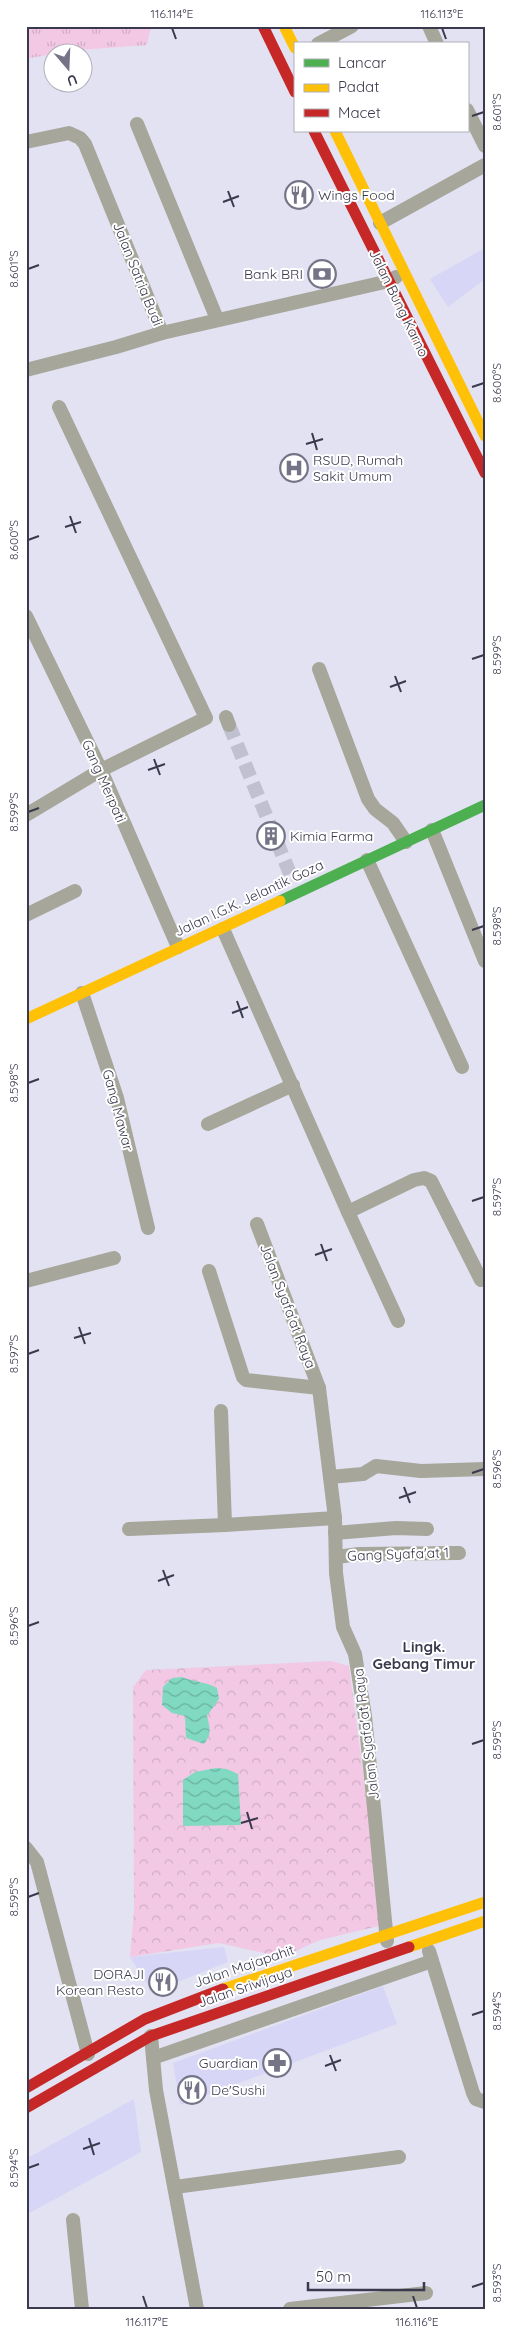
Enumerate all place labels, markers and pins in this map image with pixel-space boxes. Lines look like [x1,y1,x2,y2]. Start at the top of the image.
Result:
restaurant icon: Wings Food [284,180,314,210]
place label: Wings Food [318,186,395,204]
bank icon: Bank BRI [307,259,337,289]
place label: Bank BRI [244,265,303,283]
place label: RSUD, Rumah Sakit Umum [313,451,403,485]
hospital icon: RSUD, Rumah Sakit Umum [279,453,309,483]
building icon: Kimia Farma [256,821,286,851]
place label: Kimia Farma [290,827,373,845]
place label: DORAJI Korean Resto [56,1965,144,1999]
restaurant icon: DORAJI Korean Resto [148,1967,178,1997]
pharmacy icon: Guardian [262,2048,292,2078]
place label: Guardian [199,2054,258,2072]
restaurant icon: De'Sushi [177,2075,207,2105]
place label: De'Sushi [211,2081,265,2099]

